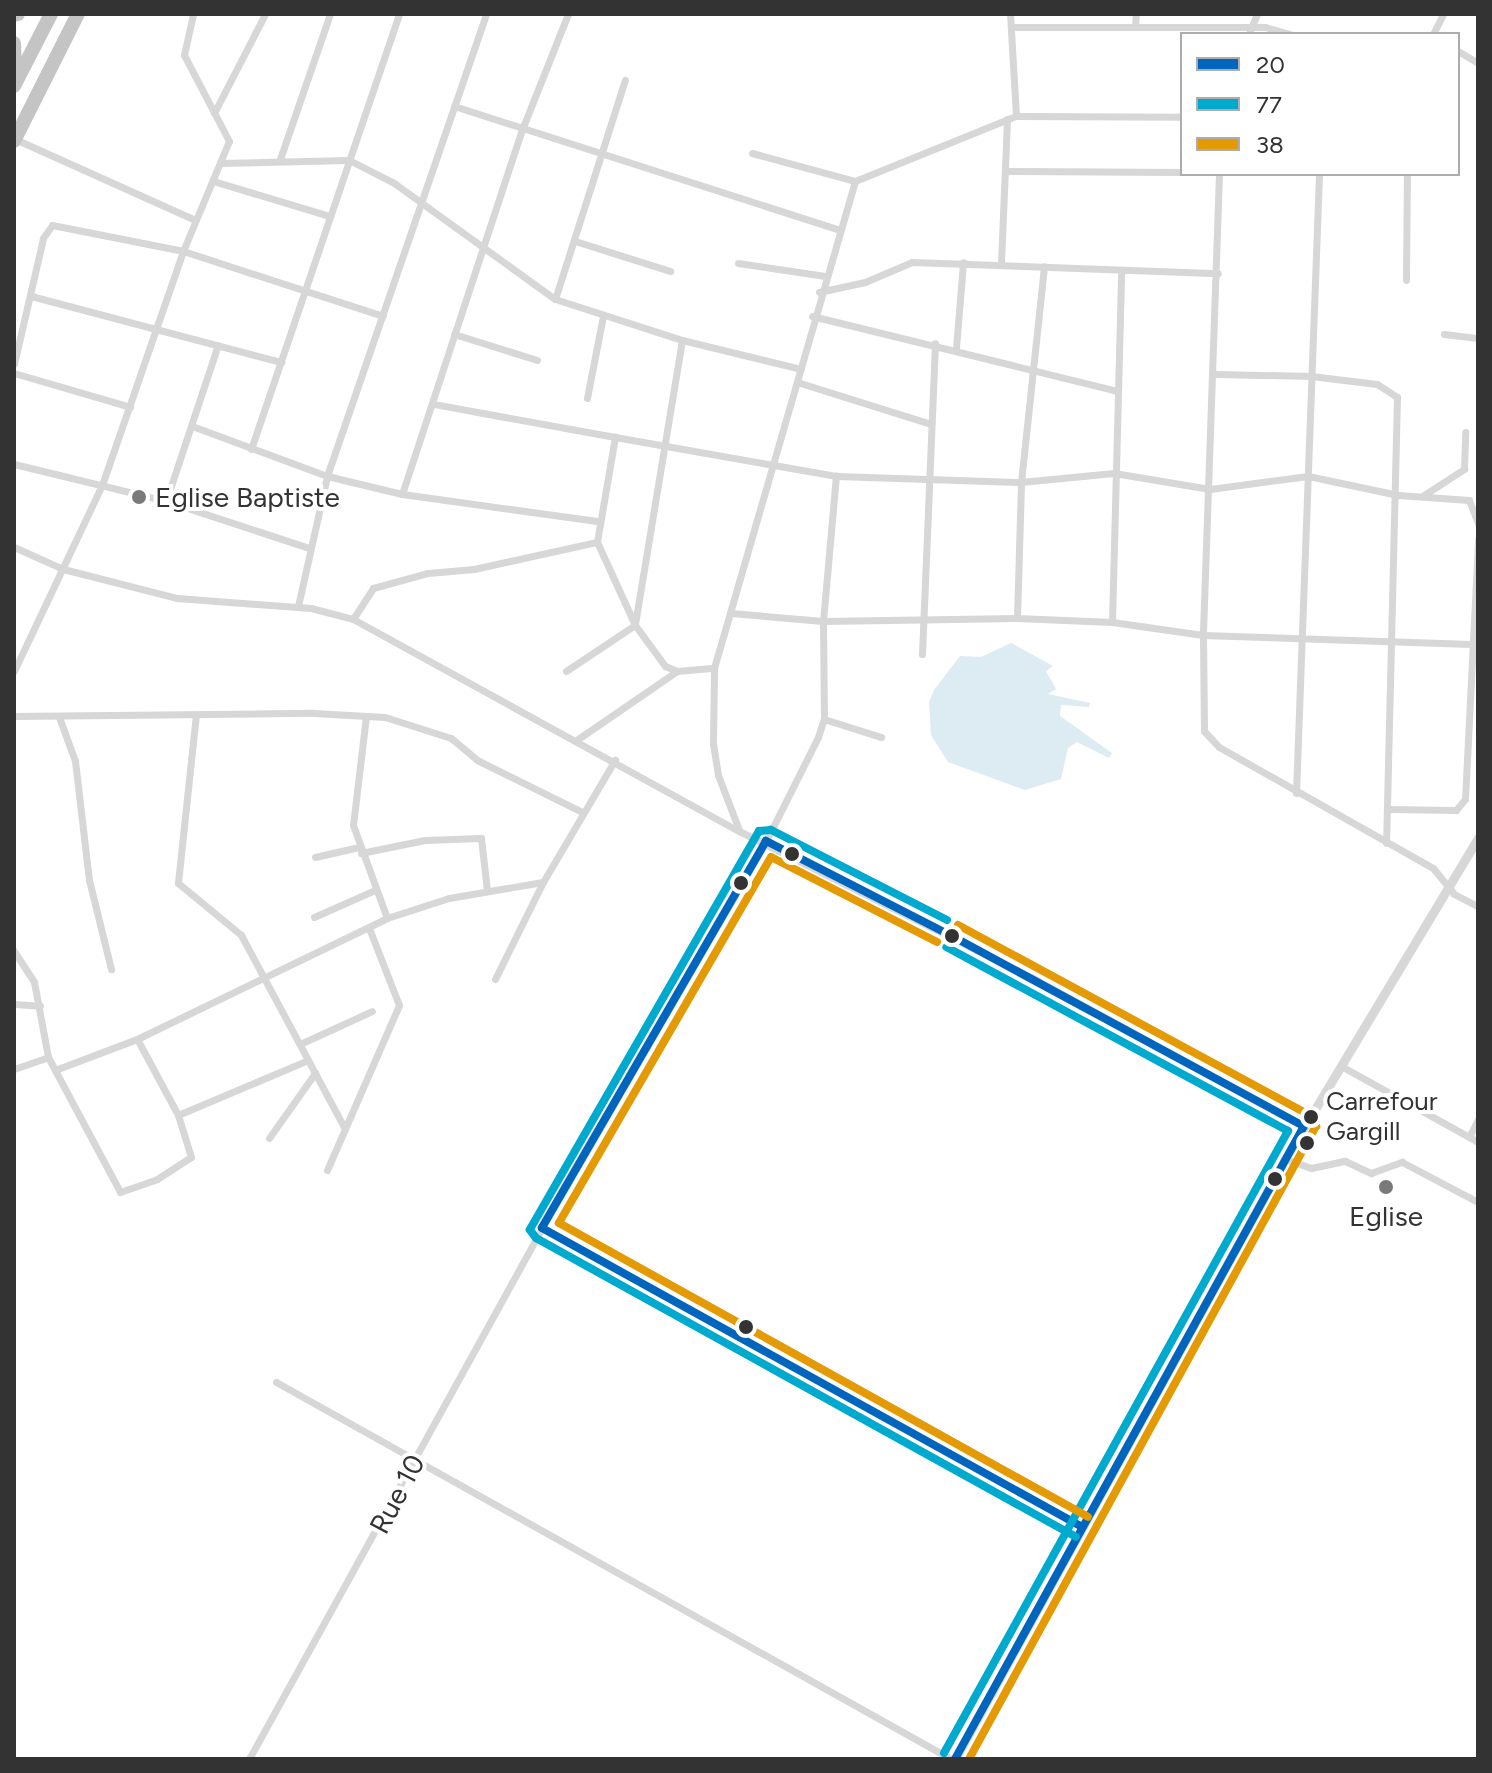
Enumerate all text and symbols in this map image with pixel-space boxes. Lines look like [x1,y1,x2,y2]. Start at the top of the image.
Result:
legend [1180,32,1460,176]
text: 20 [1256,50,1285,79]
text: 77 [1256,90,1282,119]
text: 38 [1256,130,1284,159]
place label: Eglise Baptiste [155,480,340,514]
marker: Eglise Baptiste [130,488,148,506]
unlabelled marker [784,846,800,862]
unlabelled marker [733,875,749,891]
unlabelled marker [944,928,960,944]
place label: Carrefour Gargill [1326,1086,1438,1148]
marker: Carrefour Gargill [1303,1109,1319,1125]
unlabelled marker [1299,1135,1315,1151]
unlabelled marker [1267,1171,1283,1187]
marker: Eglise [1377,1178,1395,1196]
place label: Eglise [1349,1199,1423,1233]
unlabelled marker [738,1319,754,1335]
street label: Rue 10 [362,1449,432,1539]

